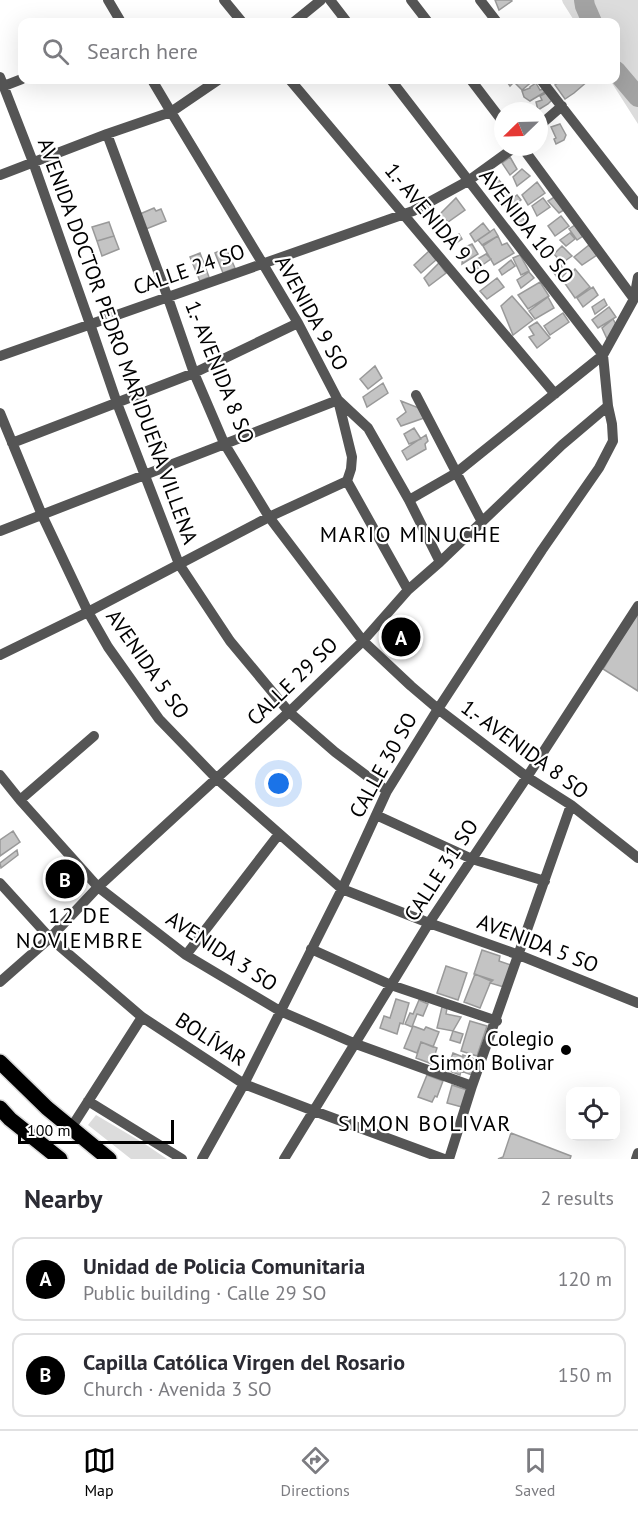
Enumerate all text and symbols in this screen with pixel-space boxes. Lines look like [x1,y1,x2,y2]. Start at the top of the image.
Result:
search box [18,18,620,84]
icon: search [39,35,72,68]
text: Search here [87,37,198,65]
north arrow [494,102,548,156]
street label: AVENIDA DOCTOR PEDRO MARIDUEÑA VILLENA [32,134,204,548]
street label: 1.- AVENIDA 9 SO [379,157,497,291]
street label: AVENIDA 10 SO [474,163,580,289]
street label: CALLE 24 SO [130,237,248,301]
street label: AVENIDA 9 SO [269,251,355,375]
street label: 1.- AVENIDA 8 SO [179,297,261,447]
district label: MARIO MINUCHE [320,520,502,548]
street label: AVENIDA 5 SO [100,604,196,724]
pin: A [382,614,420,660]
street label: CALLE 29 SO [241,631,343,731]
street label: 1.- AVENIDA 8 SO [456,693,594,805]
street label: CALLE 30 SO [343,708,423,822]
your location [264,769,293,798]
street label: CALLE 31 SO [398,814,484,926]
pin: B [46,856,84,902]
district label: 12 DE NOVIEMBRE [16,901,144,954]
street label: AVENIDA 3 SO [161,905,283,997]
street label: AVENIDA 5 SO [474,908,602,978]
street label: BOLÍVAR [170,1006,252,1072]
place label: Colegio Simón Bolivar [429,1025,554,1076]
marker: Colegio Simón Bolivar [559,1043,573,1057]
map controls [566,1087,620,1141]
button: locate [566,1087,620,1141]
district label: SIMON BOLIVAR [338,1109,512,1137]
scale bar [18,1117,174,1144]
text: 100 m [27,1120,70,1140]
text: Nearby [24,1182,102,1215]
text: 2 results [541,1185,614,1211]
text: Unidad de Policia Comunitaria [83,1252,365,1280]
text: A [39,1266,52,1292]
text: 120 m [558,1266,612,1292]
text: Public building · Calle 29 SO [83,1280,326,1306]
text: Capilla Católica Virgen del Rosario [83,1348,405,1376]
text: B [40,1362,51,1388]
text: 150 m [558,1362,612,1388]
text: Church · Avenida 3 SO [83,1376,272,1402]
tab: Map [83,1444,116,1500]
tab: Directions [281,1444,350,1500]
tab: Saved [515,1444,555,1500]

